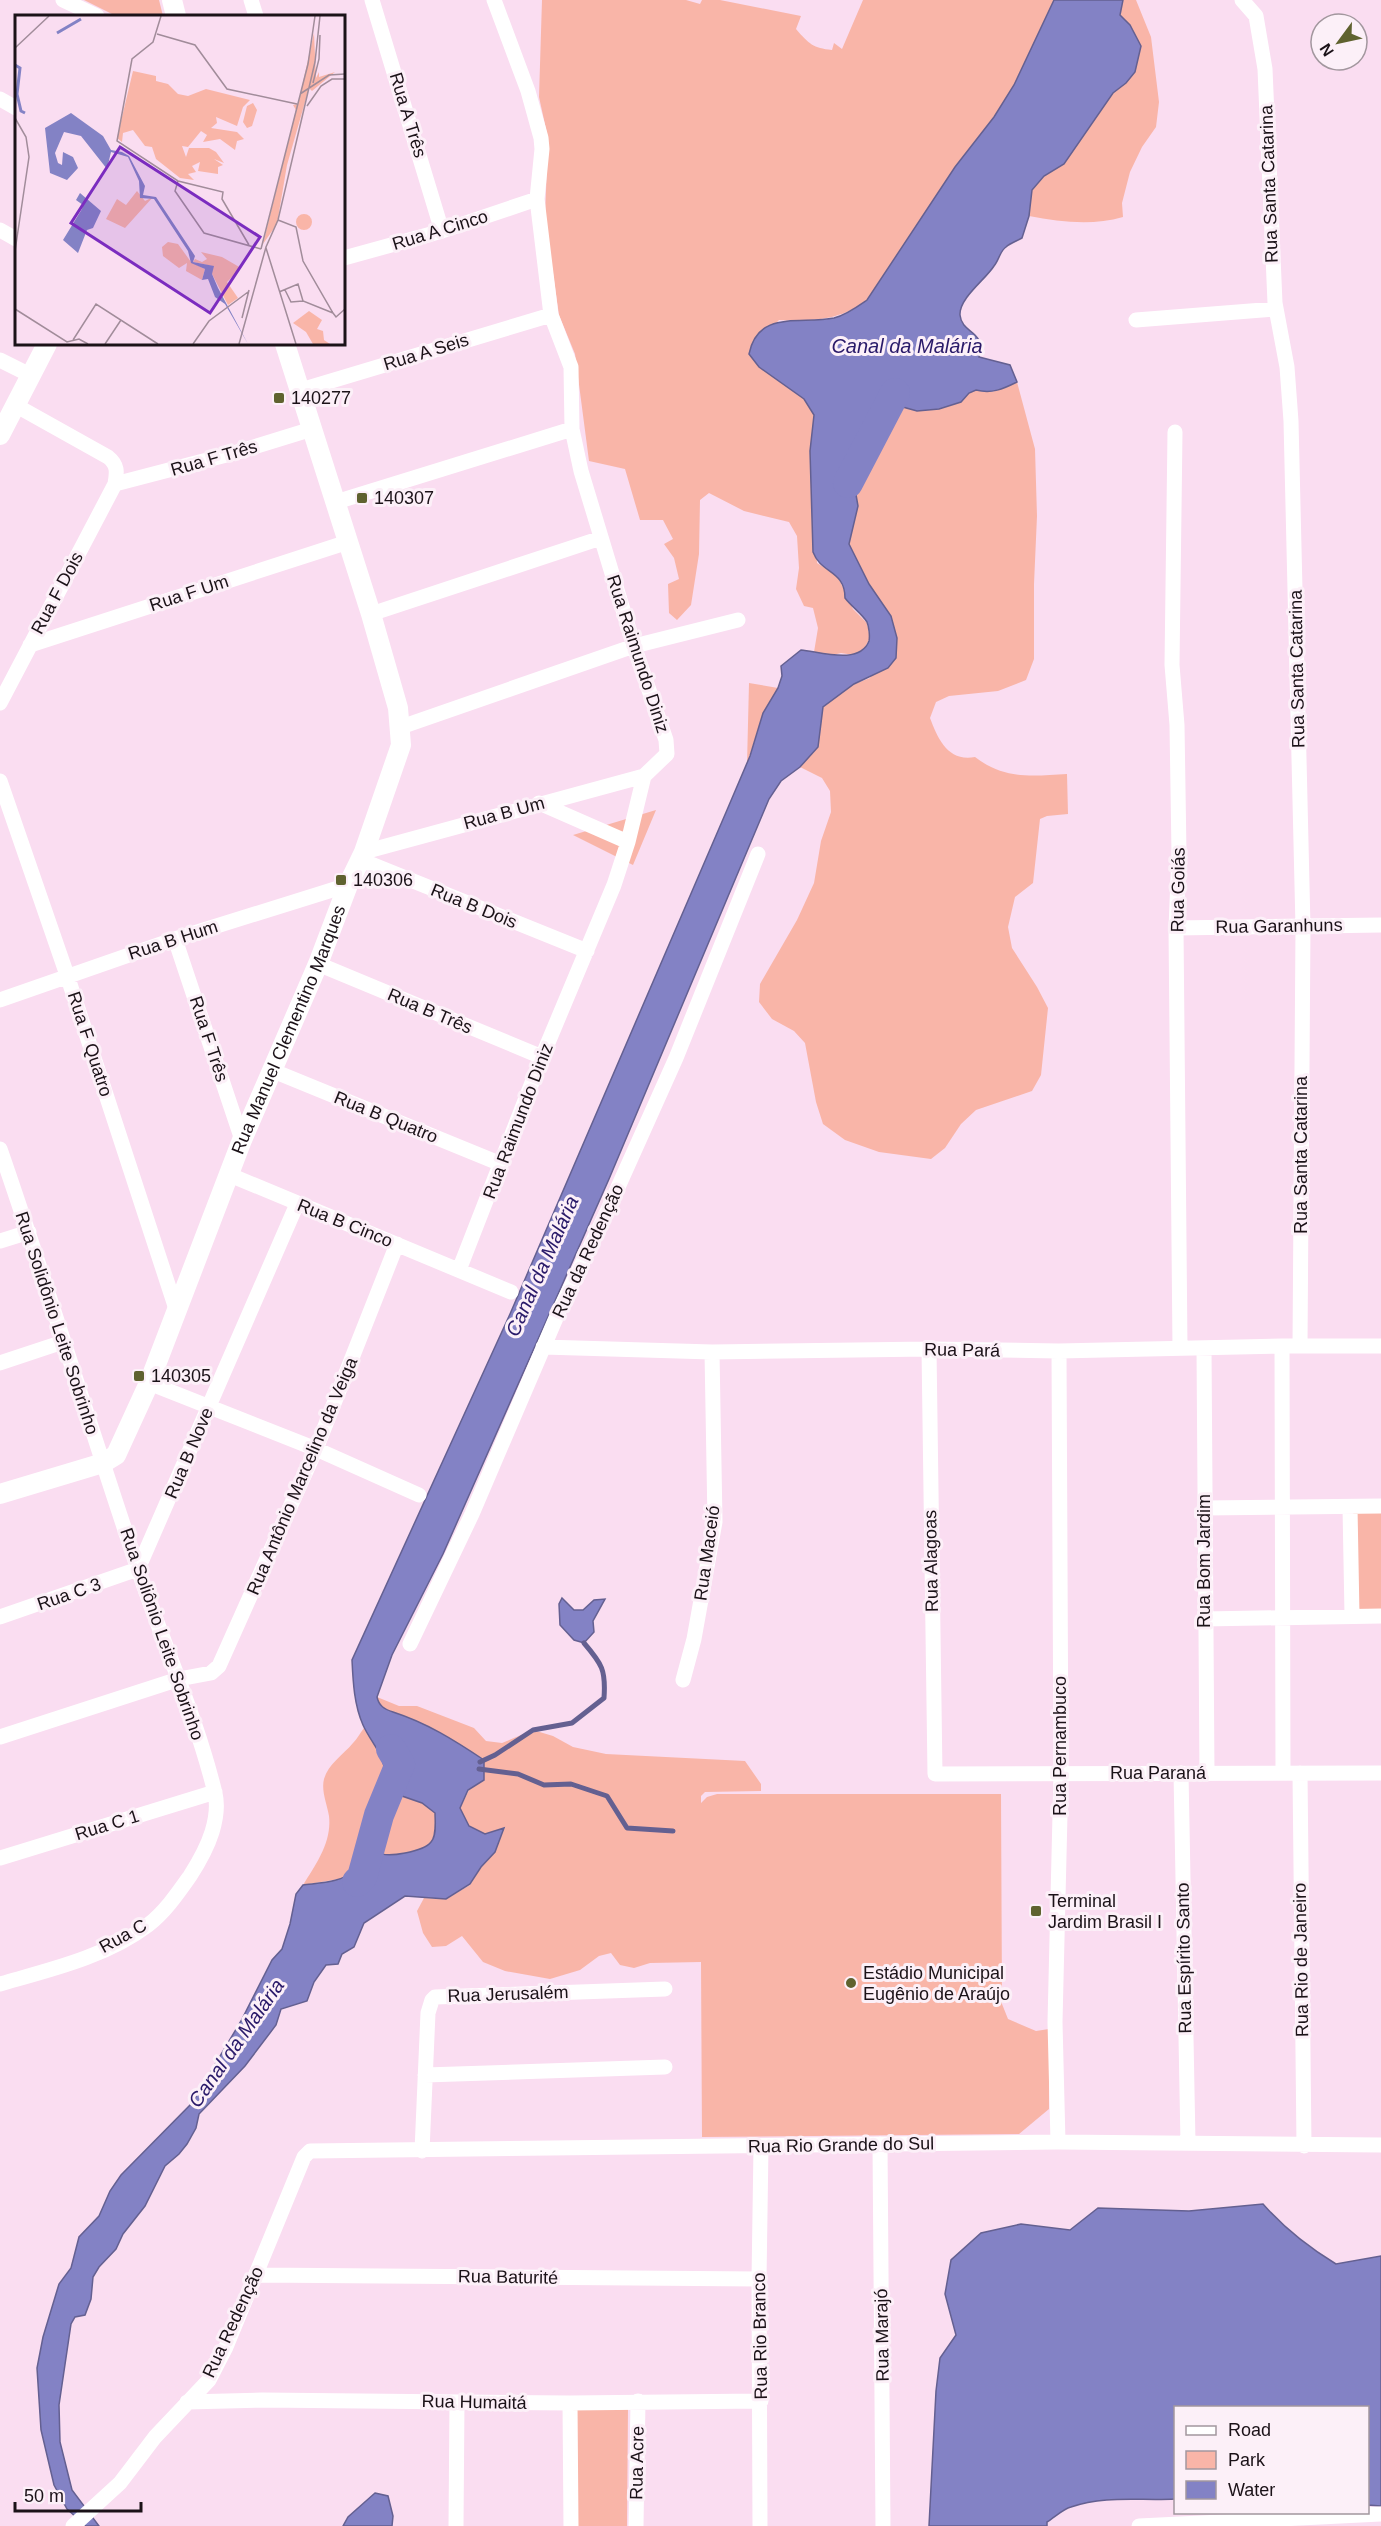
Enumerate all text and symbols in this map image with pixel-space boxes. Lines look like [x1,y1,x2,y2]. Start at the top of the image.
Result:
north arrow [1309,12,1369,72]
inset map [15,15,345,345]
text: N [1317,40,1337,59]
street label: Rua A Três [386,70,430,160]
street label: Rua Santa Catarina [1256,104,1282,263]
street label: Rua A Cinco [390,206,490,254]
street label: Rua A Seis [381,330,471,374]
water label: Canal da Malária [831,335,983,357]
place label: 140277 [291,388,351,408]
marker: 140277 [272,391,286,405]
street label: Rua F Três [168,436,260,480]
place label: 140307 [374,488,434,508]
marker: 140307 [355,491,369,505]
street label: Rua F Dois [27,549,87,637]
street label: Rua F Um [147,571,231,615]
street label: Rua Raimundo Diniz [603,572,673,736]
street label: Rua Santa Catarina [1286,589,1308,748]
street label: Rua B Um [461,793,547,833]
street label: Rua Goiás [1167,847,1189,933]
place label: 140306 [353,870,413,890]
marker: 140306 [334,873,348,887]
street label: Rua B Dois [428,880,520,932]
street label: Rua Manuel Clementino Marques [228,902,349,1157]
street label: Rua Garanhuns [1215,915,1343,937]
street label: Rua B Hum [126,916,220,964]
street label: Rua B Três [385,984,475,1038]
street label: Rua F Quatro [64,989,116,1099]
street label: Rua F Três [186,994,232,1084]
street label: Rua Raimundo Diniz [479,1040,557,1202]
street label: Rua Santa Catarina [1291,1075,1311,1234]
street label: Rua B Quatro [331,1087,441,1147]
street label: Rua da Redenção [548,1181,628,1321]
water label: Canal da Malária [501,1192,583,1340]
street label: Rua B Cinco [294,1195,396,1251]
street label: Rua Solidônio Leite Sobrinho [11,1209,103,1437]
street label: Rua Pará [924,1339,1001,1361]
street label: Rua Antônio Marcelino da Veiga [243,1353,362,1598]
place label: 140305 [151,1366,211,1386]
marker: 140305 [132,1369,146,1383]
street label: Rua B Nove [161,1404,217,1502]
street label: Rua Bom Jardim [1194,1494,1214,1628]
street label: Rua Maceió [690,1504,724,1602]
street label: Rua Alagoas [920,1510,942,1612]
street label: Rua Soliônio Leite Sobrinho [116,1525,208,1743]
street label: Rua C 3 [35,1574,103,1614]
street label: Rua Pernambuco [1050,1676,1070,1816]
street label: Rua Paraná [1110,1763,1207,1783]
street label: Rua C 1 [72,1806,142,1844]
street label: Rua Espírito Santo [1173,1882,1195,2034]
street label: Rua Rio de Janeiro [1290,1883,1312,2037]
place label: Terminal Jardim Brasil I [1048,1891,1162,1932]
marker: Terminal Jardim Brasil I [1029,1904,1043,1918]
street label: Rua C [96,1915,150,1957]
place label: Estádio Municipal Eugênio de Araújo [863,1963,1010,2004]
water label: Canal da Malária [184,1975,288,2111]
marker: Estádio Municipal Eugênio de Araújo [844,1976,858,1990]
street label: Rua Jerusalém [447,1982,569,2006]
street label: Rua Rio Grande do Sul [748,2133,934,2157]
street label: Rua Redenção [199,2263,267,2381]
street label: Rua Baturité [458,2266,558,2288]
street label: Rua Rio Branco [749,2272,771,2400]
street label: Rua Marajó [871,2288,893,2382]
street label: Rua Humaitá [421,2391,528,2413]
legend [1174,2406,1369,2514]
text: Road [1228,2420,1271,2440]
street label: Rua Acre [626,2426,648,2500]
text: Park [1228,2450,1266,2470]
scale bar [15,2475,141,2513]
text: Water [1228,2480,1275,2500]
text: 50 m [24,2486,64,2506]

